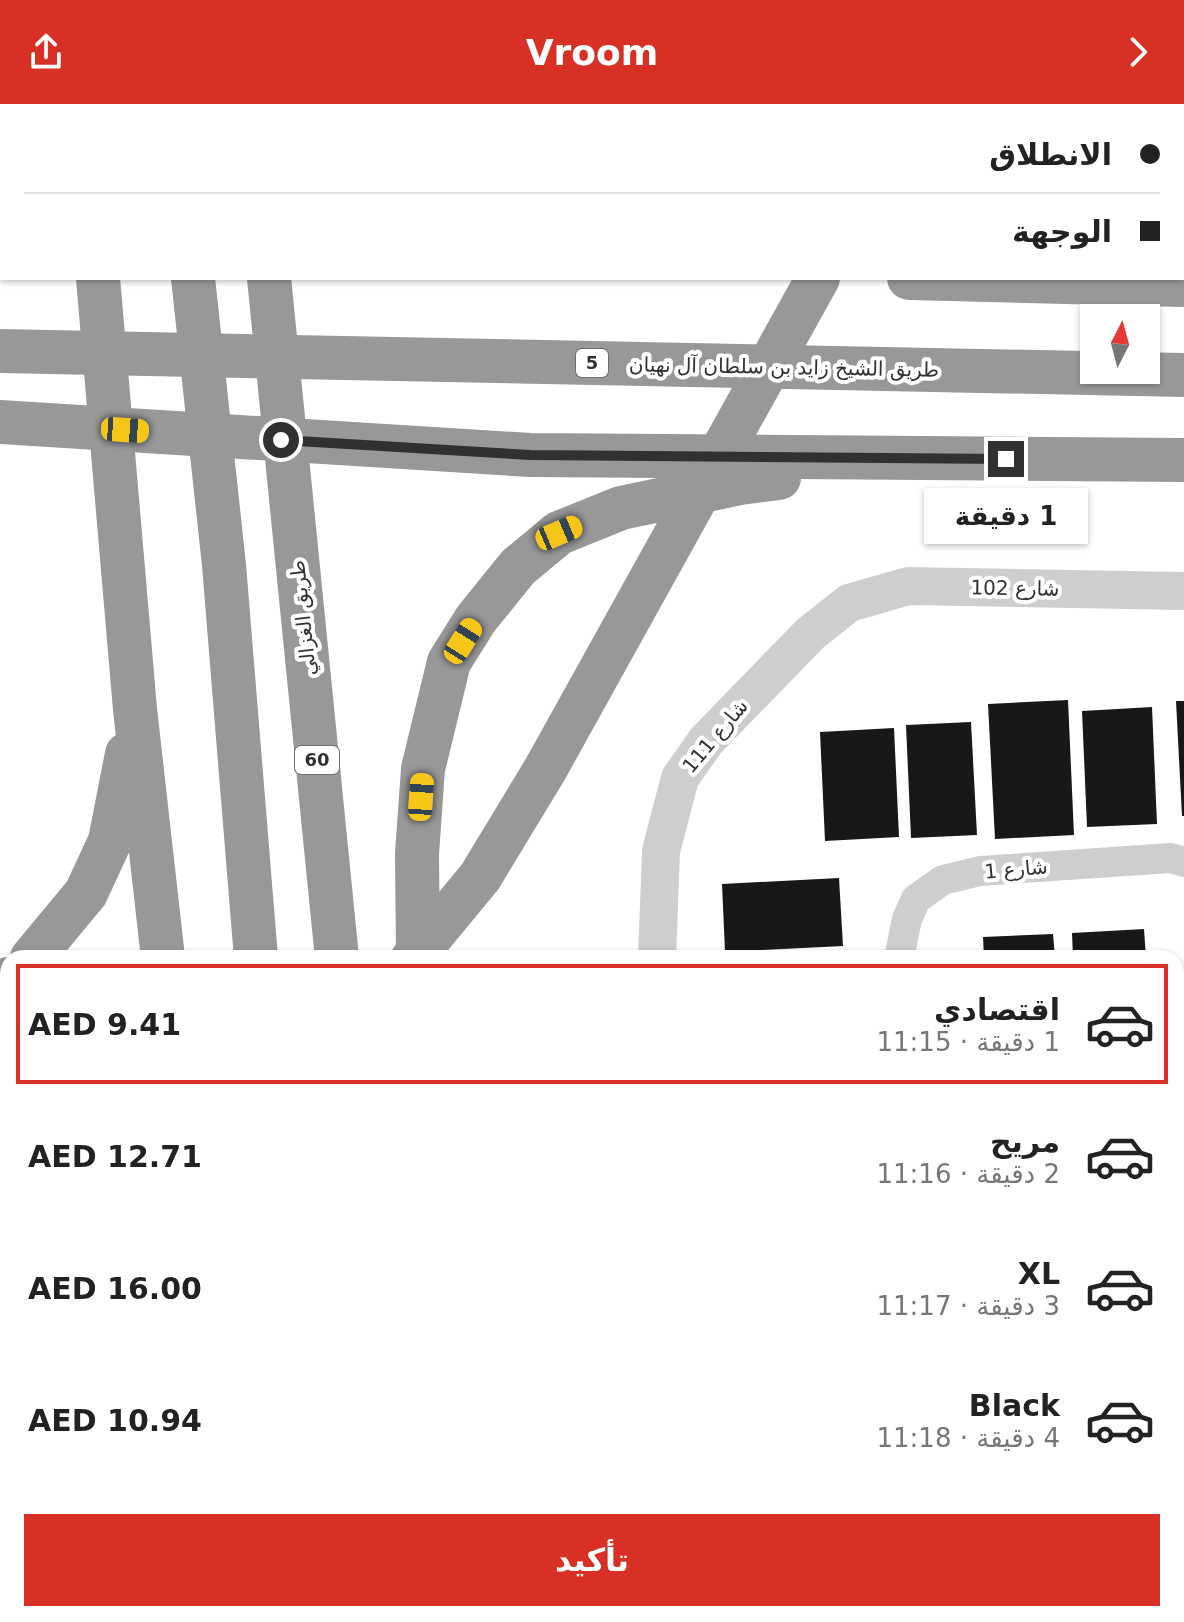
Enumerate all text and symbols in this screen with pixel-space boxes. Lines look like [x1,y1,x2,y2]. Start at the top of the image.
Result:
icon: share [24,30,68,74]
icon: forward [1116,30,1160,74]
text: Vroom [526,32,658,73]
text: الانطلاق [989,137,1112,172]
text: الوجهة [1012,214,1112,249]
north arrow [1080,304,1160,384]
map controls [1080,304,1160,384]
road number: 5 [576,349,608,377]
street label: طريق الشيخ زايد بن سلطان آل نهيان [629,351,939,382]
car [100,416,150,444]
route start [263,422,299,458]
route end [988,441,1024,477]
callout: 1 دقيقة [924,487,1088,543]
text: 1 دقيقة [955,501,1057,531]
car [532,513,586,553]
street label: طريق الغزالي [285,559,322,677]
street label: شارع 102 [970,575,1060,601]
car [440,614,486,668]
street label: شارع 111 [677,694,753,778]
road number: 60 [295,746,339,774]
car [407,772,435,822]
street label: شارع 1 [983,854,1049,884]
icon: car [1084,988,1156,1060]
text: اقتصادي [934,992,1060,1027]
text: AED 9.41 [28,1007,181,1042]
text: 1 دقيقة · 11:15 [877,1027,1060,1057]
icon: car [1084,1120,1156,1192]
text: مريح [990,1124,1060,1159]
text: AED 12.71 [28,1139,202,1174]
text: 2 دقيقة · 11:16 [877,1159,1060,1189]
icon: car [1084,1252,1156,1324]
text: XL [1018,1256,1060,1291]
text: AED 16.00 [28,1271,202,1306]
text: 3 دقيقة · 11:17 [877,1291,1060,1321]
icon: car [1084,1384,1156,1456]
text: Black [969,1388,1060,1423]
text: AED 10.94 [28,1403,202,1438]
text: 4 دقيقة · 11:18 [877,1423,1060,1453]
button: تأكيد [24,1514,1160,1606]

